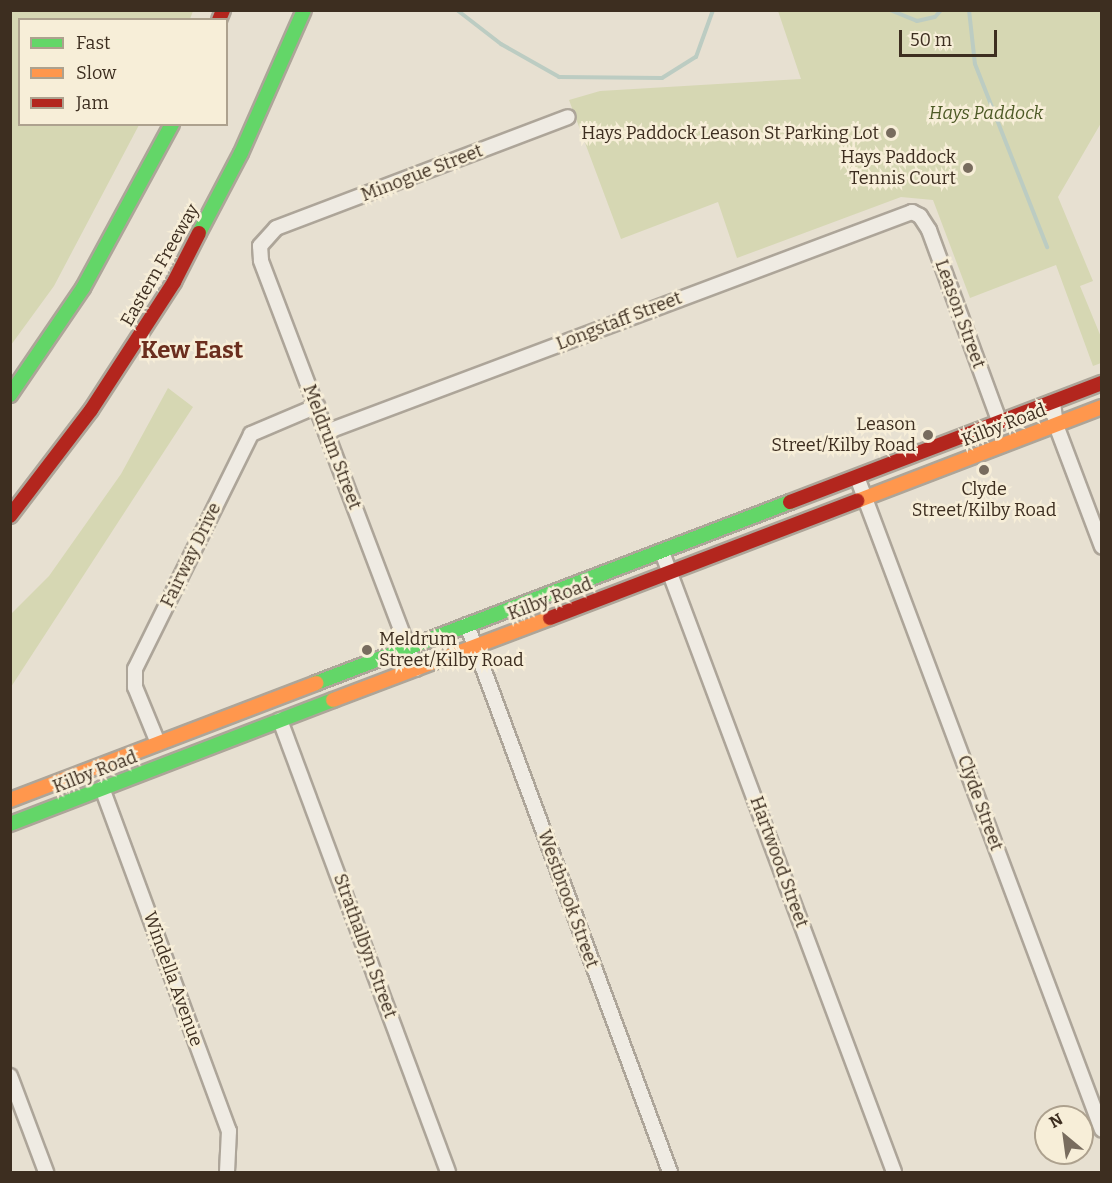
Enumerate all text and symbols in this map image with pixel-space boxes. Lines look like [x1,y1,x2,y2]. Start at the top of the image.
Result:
legend [18,18,228,126]
scale bar [902,18,1000,56]
text: 50 m [910,29,952,51]
text: Fast [76,32,111,54]
text: Slow [76,62,116,84]
text: Jam [76,92,109,114]
park label: Hays Paddock [929,102,1043,124]
place label: Hays Paddock Leason St Parking Lot [581,122,879,144]
marker: Hays Paddock Leason St Parking Lot [884,126,898,140]
street label: Minogue Street [358,140,486,206]
place label: Hays Paddock Tennis Court [840,147,956,190]
marker: Hays Paddock Tennis Court [961,161,975,175]
street label: Eastern Freeway [116,200,204,330]
street label: Leason Street [930,257,990,371]
street label: Longstaff Street [553,287,685,355]
district label: Kew East [141,337,243,365]
street label: Meldrum Street [298,381,366,513]
street label: Kilby Road [959,399,1049,451]
place label: Leason Street/Kilby Road [771,414,916,456]
marker: Leason Street/Kilby Road [921,428,935,442]
marker: Clyde Street/Kilby Road [977,463,991,477]
place label: Clyde Street/Kilby Road [912,479,1056,522]
street label: Fairway Drive [156,499,226,611]
street label: Kilby Road [505,573,595,625]
place label: Meldrum Street/Kilby Road [379,629,524,672]
marker: Meldrum Street/Kilby Road [360,643,374,657]
street label: Kilby Road [50,746,140,798]
street label: Clyde Street [953,752,1007,854]
street label: Hartwood Street [745,793,813,931]
street label: Westbrook Street [533,827,603,971]
street label: Strathalbyn Street [329,871,401,1021]
street label: Windella Avenue [139,909,207,1049]
north arrow [1034,1105,1094,1165]
text: N [1046,1109,1066,1132]

